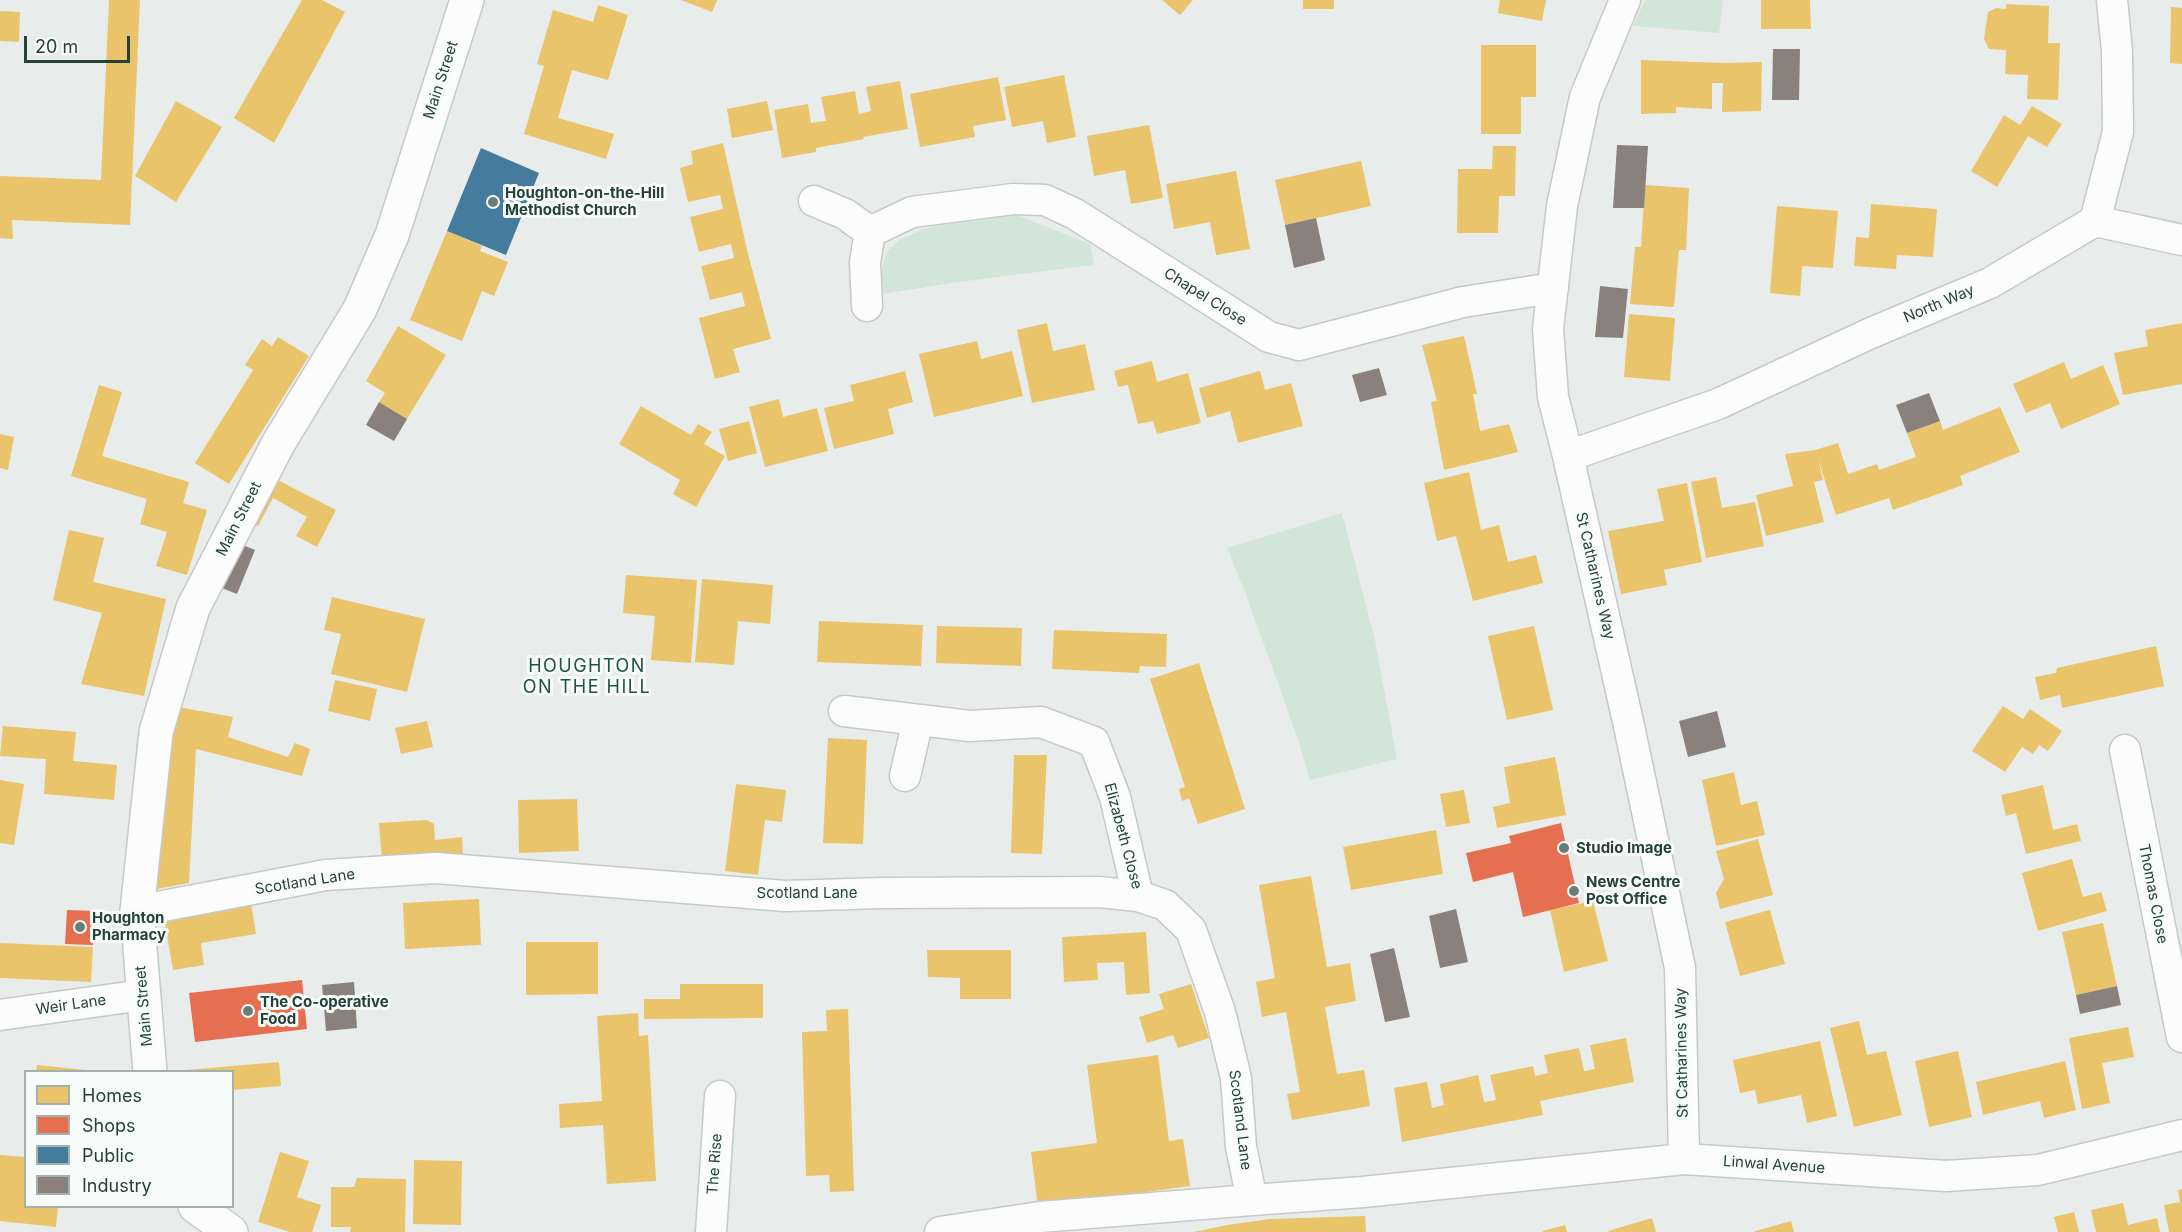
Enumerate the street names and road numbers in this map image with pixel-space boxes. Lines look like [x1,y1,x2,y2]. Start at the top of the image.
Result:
street label: Main Street [420,39,462,121]
street label: Chapel Close [1160,264,1250,330]
street label: North Way [1901,281,1977,327]
street label: Main Street [213,479,265,559]
street label: St Catharines Way [1572,511,1618,641]
street label: Elizabeth Close [1100,781,1146,891]
street label: Thomas Close [2134,842,2172,946]
street label: Scotland Lane [254,865,356,899]
street label: Scotland Lane [757,884,857,902]
street label: Main Street [132,965,156,1047]
street label: St Catharines Way [1672,988,1692,1118]
street label: Weir Lane [35,991,107,1019]
street label: Scotland Lane [1225,1069,1255,1171]
street label: The Rise [704,1133,726,1195]
street label: Linwal Avenue [1722,1152,1826,1178]

